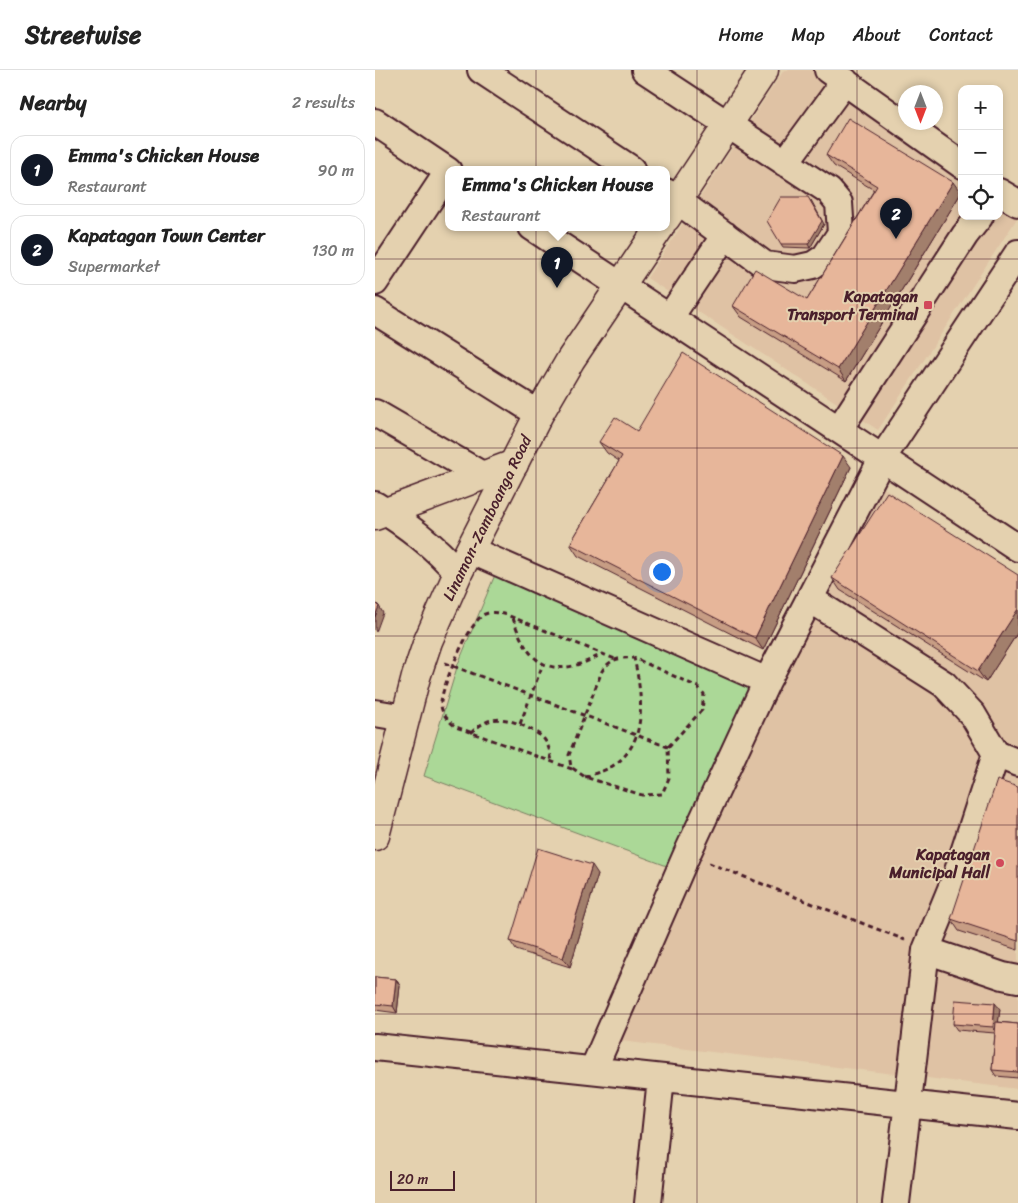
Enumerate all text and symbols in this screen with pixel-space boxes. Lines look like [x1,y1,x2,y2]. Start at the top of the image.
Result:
text: Streetwise [25,14,141,56]
text: Home [719,19,764,51]
text: Map [792,19,825,51]
text: About [853,19,901,51]
text: Contact [929,19,993,51]
text: Nearby [20,84,86,122]
north arrow [898,85,943,130]
map controls [958,85,1003,220]
button: + [958,85,1003,130]
text: 2 results [292,88,355,117]
button: − [958,130,1003,175]
text: Emma's Chicken House [68,139,259,172]
text: 1 [34,156,40,185]
text: 90 m [318,156,354,185]
popup [445,166,670,231]
text: Emma's Chicken House [462,168,653,201]
text: Restaurant [68,172,147,201]
button: locate [958,175,1003,220]
pin: 2 [880,198,912,239]
text: Restaurant [462,201,541,230]
text: Kapatagan Town Center [68,219,265,252]
text: 2 [32,236,42,265]
text: 130 m [312,236,354,265]
pin: 1 [541,247,573,288]
text: Supermarket [68,252,160,281]
place label: Kapatagan Transport Terminal [787,282,919,329]
marker: Kapatagan Transport Terminal [922,299,934,311]
street label: Linamon-Zamboanga Road [434,429,541,606]
your location [649,559,675,585]
place label: Kapatagan Municipal Hall [888,840,991,887]
marker: Kapatagan Municipal Hall [994,857,1006,869]
text: 20 m [397,1167,428,1192]
scale bar [390,1168,455,1191]

